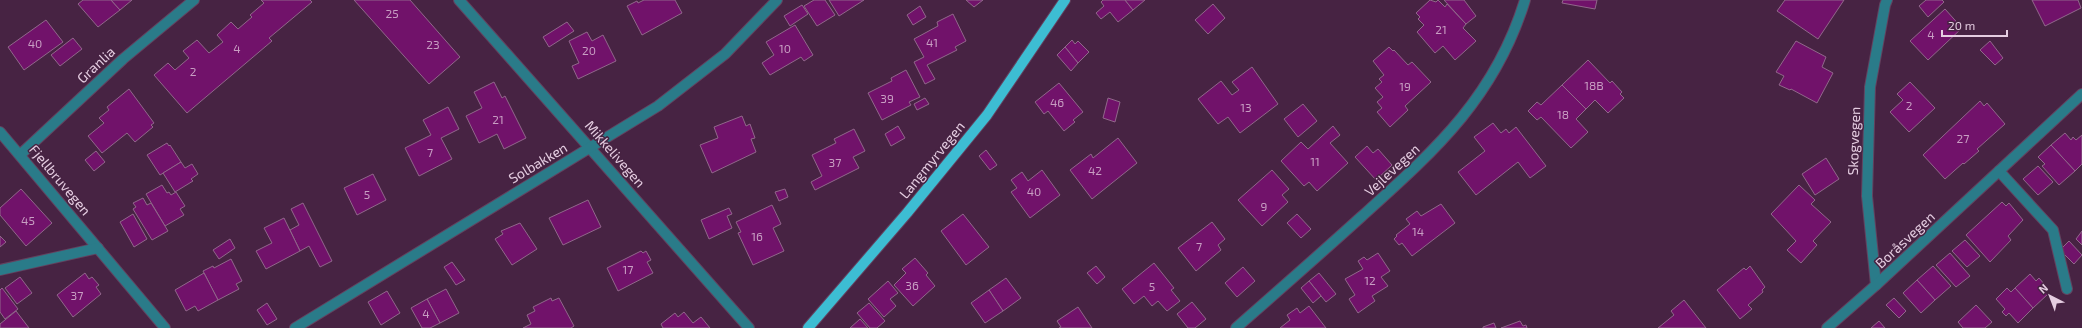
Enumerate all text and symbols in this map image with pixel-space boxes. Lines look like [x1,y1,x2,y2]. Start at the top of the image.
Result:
house number: 25 [385,6,399,20]
scale bar [1942,12,2007,38]
text: 20 m [1948,18,1975,32]
house number: 21 [1435,22,1447,36]
house number: 4 [1927,27,1935,41]
house number: 41 [926,35,938,49]
house number: 40 [28,36,42,50]
house number: 23 [426,37,440,51]
house number: 4 [233,41,241,55]
house number: 10 [779,41,791,55]
street label: Granlia [73,43,118,86]
house number: 20 [582,43,596,57]
house number: 2 [190,64,197,78]
house number: 18B [1584,78,1604,92]
house number: 19 [1399,79,1411,93]
house number: 39 [880,91,894,105]
house number: 46 [1050,95,1064,109]
house number: 2 [1906,98,1913,112]
house number: 13 [1240,100,1252,114]
street label: Skogvegen [1844,106,1863,176]
house number: 18 [1557,107,1569,121]
house number: 21 [492,112,504,126]
street label: Mikkelivegen [582,117,649,191]
street label: Langmyrvegen [895,118,968,202]
house number: 27 [1957,131,1969,145]
street label: Solbakken [505,138,570,187]
street label: Vejlevegen [1361,140,1423,199]
street label: Fjellbruvegen [26,141,95,218]
house number: 7 [427,145,433,159]
house number: 11 [1310,154,1320,168]
house number: 37 [829,155,841,169]
house number: 42 [1088,163,1102,177]
house number: 40 [1027,184,1041,198]
house number: 5 [364,187,370,201]
house number: 9 [1261,199,1268,213]
street label: Boråsvegen [1871,208,1938,272]
house number: 45 [21,213,35,227]
house number: 14 [1412,224,1424,238]
house number: 16 [751,229,763,243]
house number: 7 [1196,239,1202,253]
house number: 17 [623,262,633,276]
house number: 12 [1364,273,1376,287]
north arrow [2030,276,2070,316]
house number: 36 [905,278,919,292]
house number: 5 [1149,279,1155,293]
text: N [2036,281,2050,296]
house number: 37 [71,288,83,302]
house number: 4 [422,306,430,320]

